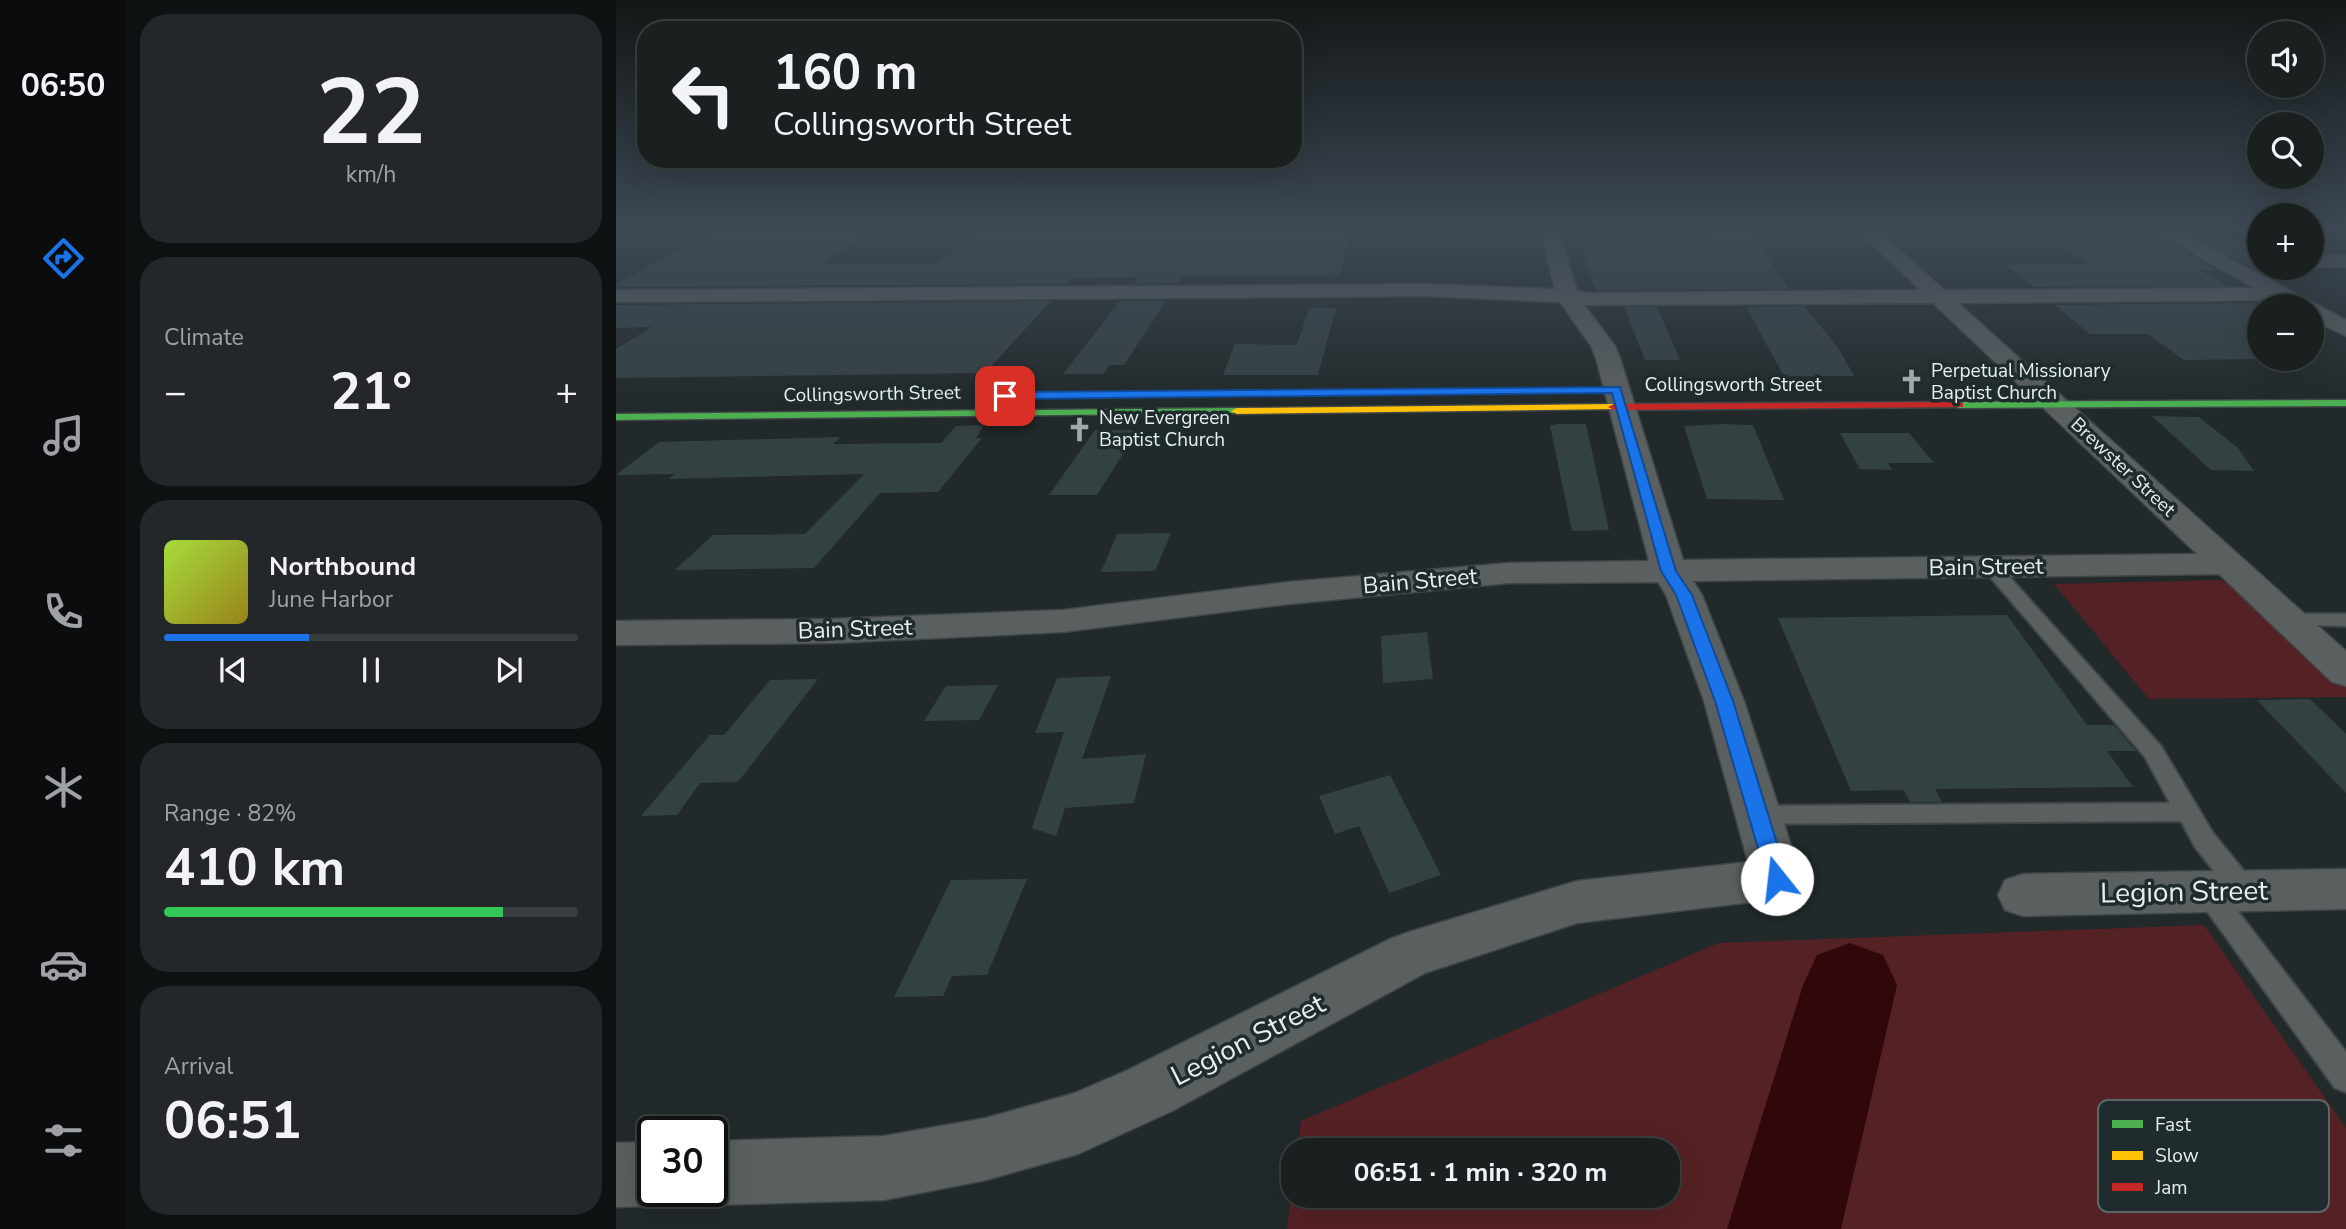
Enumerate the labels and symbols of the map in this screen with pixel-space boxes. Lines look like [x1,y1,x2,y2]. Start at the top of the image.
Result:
place label: Perpetual Missionary Baptist Church [1931,358,2111,406]
pin [975,366,1035,426]
church icon: Perpetual Missionary Baptist Church [1897,368,1925,396]
street label: Collingsworth Street [1644,372,1822,398]
street label: Collingsworth Street [783,379,961,409]
place label: New Evergreen Baptist Church [1099,405,1230,453]
street label: Brewster Street [2065,412,2181,523]
church icon: New Evergreen Baptist Church [1065,415,1093,443]
street label: Bain Street [1928,550,2045,583]
street label: Bain Street [1361,560,1479,601]
street label: Bain Street [797,611,914,646]
position arrow [1740,842,1814,916]
street label: Legion Street [2100,872,2268,912]
street label: Legion Street [1165,985,1332,1095]
legend [2098,1100,2329,1212]
text: Fast [2155,1112,2191,1138]
speed limit sign: 30 [637,1116,728,1207]
text: Slow [2155,1143,2199,1169]
text: Jam [2154,1175,2188,1201]

